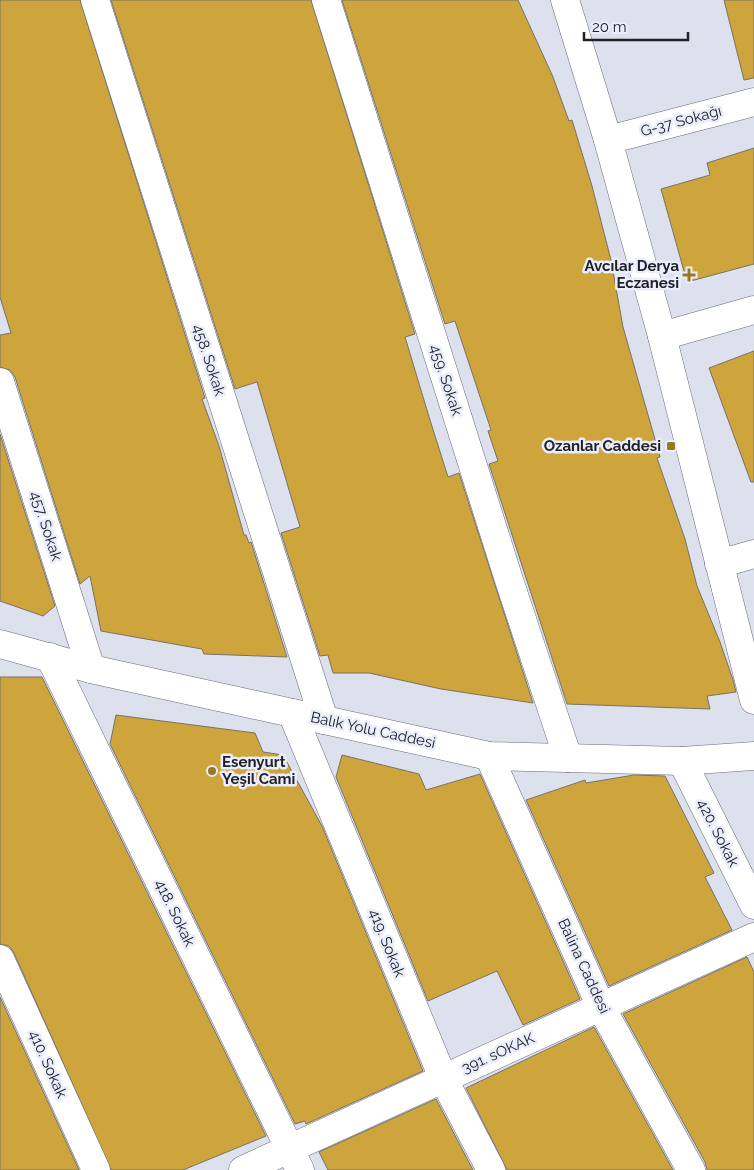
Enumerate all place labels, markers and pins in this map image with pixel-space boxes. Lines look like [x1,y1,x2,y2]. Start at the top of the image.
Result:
place label: Avcılar Derya Eczanesi [585,257,679,292]
marker: Avcılar Derya Eczanesi [683,269,695,281]
place label: Ozanlar Caddesi [544,437,661,455]
marker: Ozanlar Caddesi [665,440,677,452]
place label: Esenyurt Yeşil Cami [222,753,295,788]
marker: Esenyurt Yeşil Cami [206,765,218,777]

